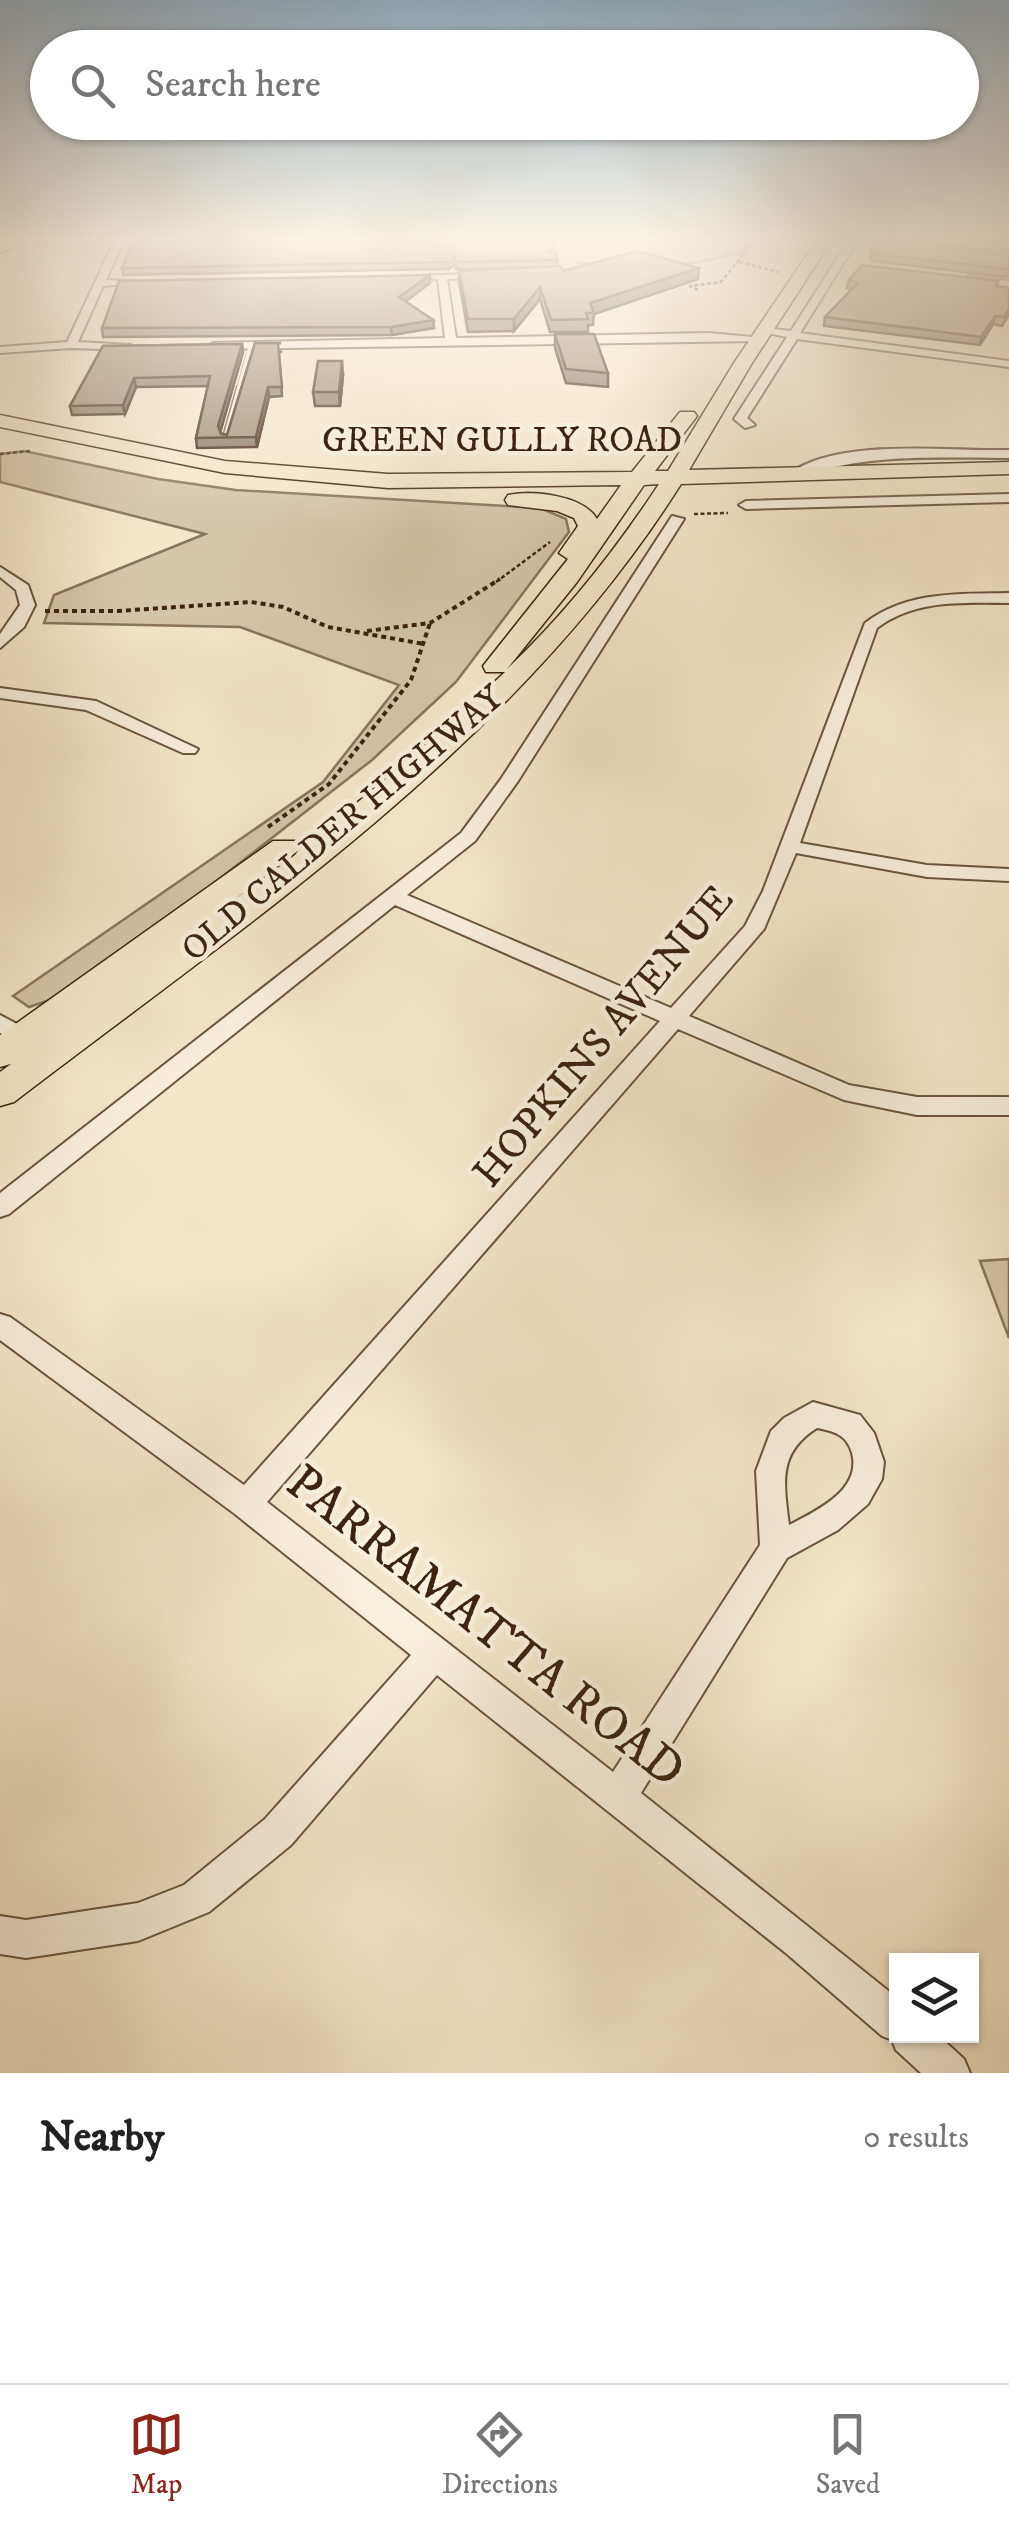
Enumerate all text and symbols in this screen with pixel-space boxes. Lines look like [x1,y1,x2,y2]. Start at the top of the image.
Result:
search box [30,30,979,140]
icon: search [65,58,120,113]
text: Search here [145,61,321,109]
street label: GREEN GULLY ROAD [322,419,682,463]
street label: OLD CALDER HIGHWAY [173,676,514,972]
street label: HOPKINS AVENUE [462,875,746,1199]
street label: PARRAMATTA ROAD [273,1452,697,1802]
map controls [889,1953,979,2043]
button: layers [889,1953,979,2043]
text: Nearby [40,2112,164,2164]
text: 0 results [863,2118,969,2158]
tab: Map [129,2407,184,2502]
tab: Directions [442,2407,558,2502]
tab: Saved [816,2407,880,2502]

